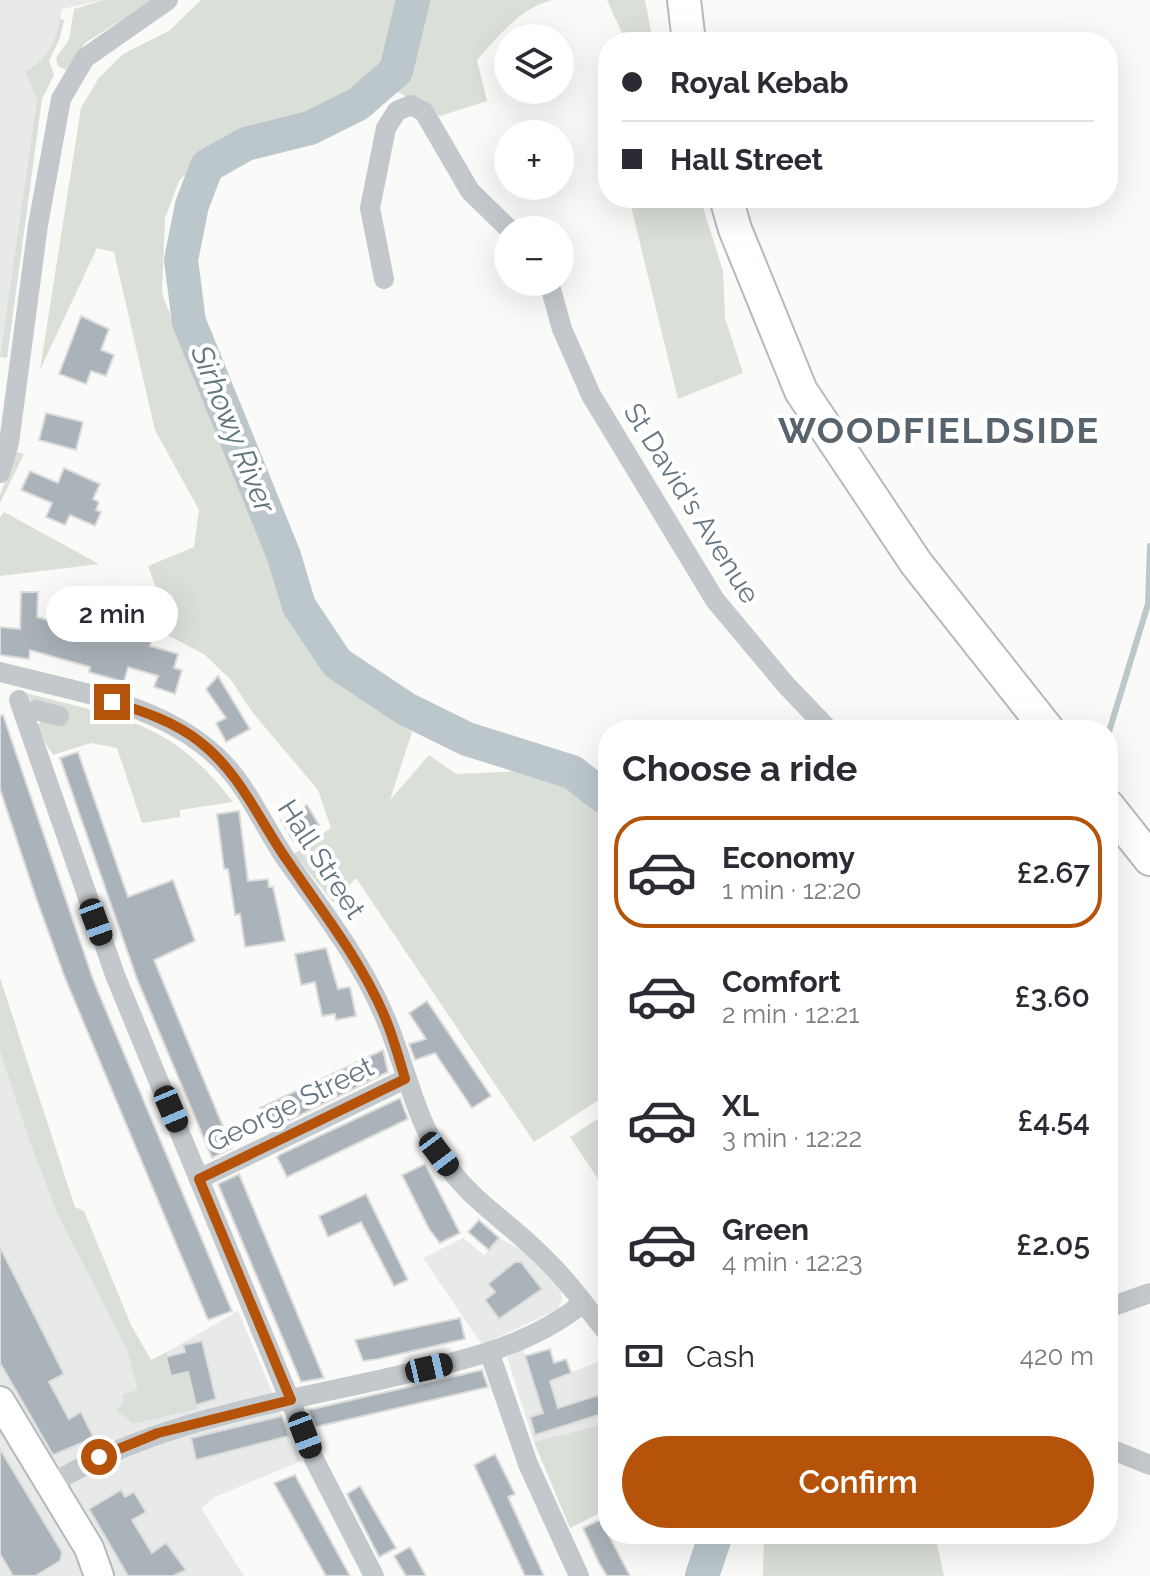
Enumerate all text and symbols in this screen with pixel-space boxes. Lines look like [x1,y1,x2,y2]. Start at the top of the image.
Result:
map controls [494,24,574,296]
button: layers [494,24,574,104]
text: Royal Kebab [670,65,849,100]
button: + [494,120,574,200]
text: Hall Street [670,142,823,177]
button: − [494,216,574,296]
water label: Sirhowy River [184,339,284,519]
street label: St David's Avenue [617,397,766,609]
district label: WOODFIELDSIDE [778,409,1100,451]
callout: 2 min [46,586,178,642]
text: 2 min [79,599,145,629]
route end [94,684,130,720]
text: Choose a ride [622,747,857,789]
street label: Hall Street [271,794,373,925]
icon: car [626,836,698,908]
text: Economy [722,840,855,875]
text: £2.67 [1017,855,1090,890]
text: 1 min · 12:20 [722,875,862,905]
car [77,895,115,949]
icon: car [626,960,698,1032]
text: Comfort [722,964,841,999]
text: £3.60 [1015,979,1090,1014]
text: 2 min · 12:21 [722,999,859,1029]
street label: George Street [202,1050,379,1159]
car [151,1082,191,1136]
icon: car [626,1084,698,1156]
text: XL [722,1088,759,1123]
text: £4.54 [1017,1103,1090,1138]
text: 3 min · 12:22 [722,1123,862,1153]
car [415,1128,463,1180]
icon: car [626,1208,698,1280]
text: Green [722,1212,809,1247]
text: £2.05 [1016,1227,1090,1262]
text: 4 min · 12:23 [722,1247,863,1277]
icon: cash [622,1334,666,1378]
text: Cash [686,1339,755,1374]
text: 420 m [1020,1341,1094,1371]
car [403,1351,455,1385]
car [285,1408,325,1462]
button: Confirm [622,1436,1094,1528]
route start [81,1439,117,1475]

